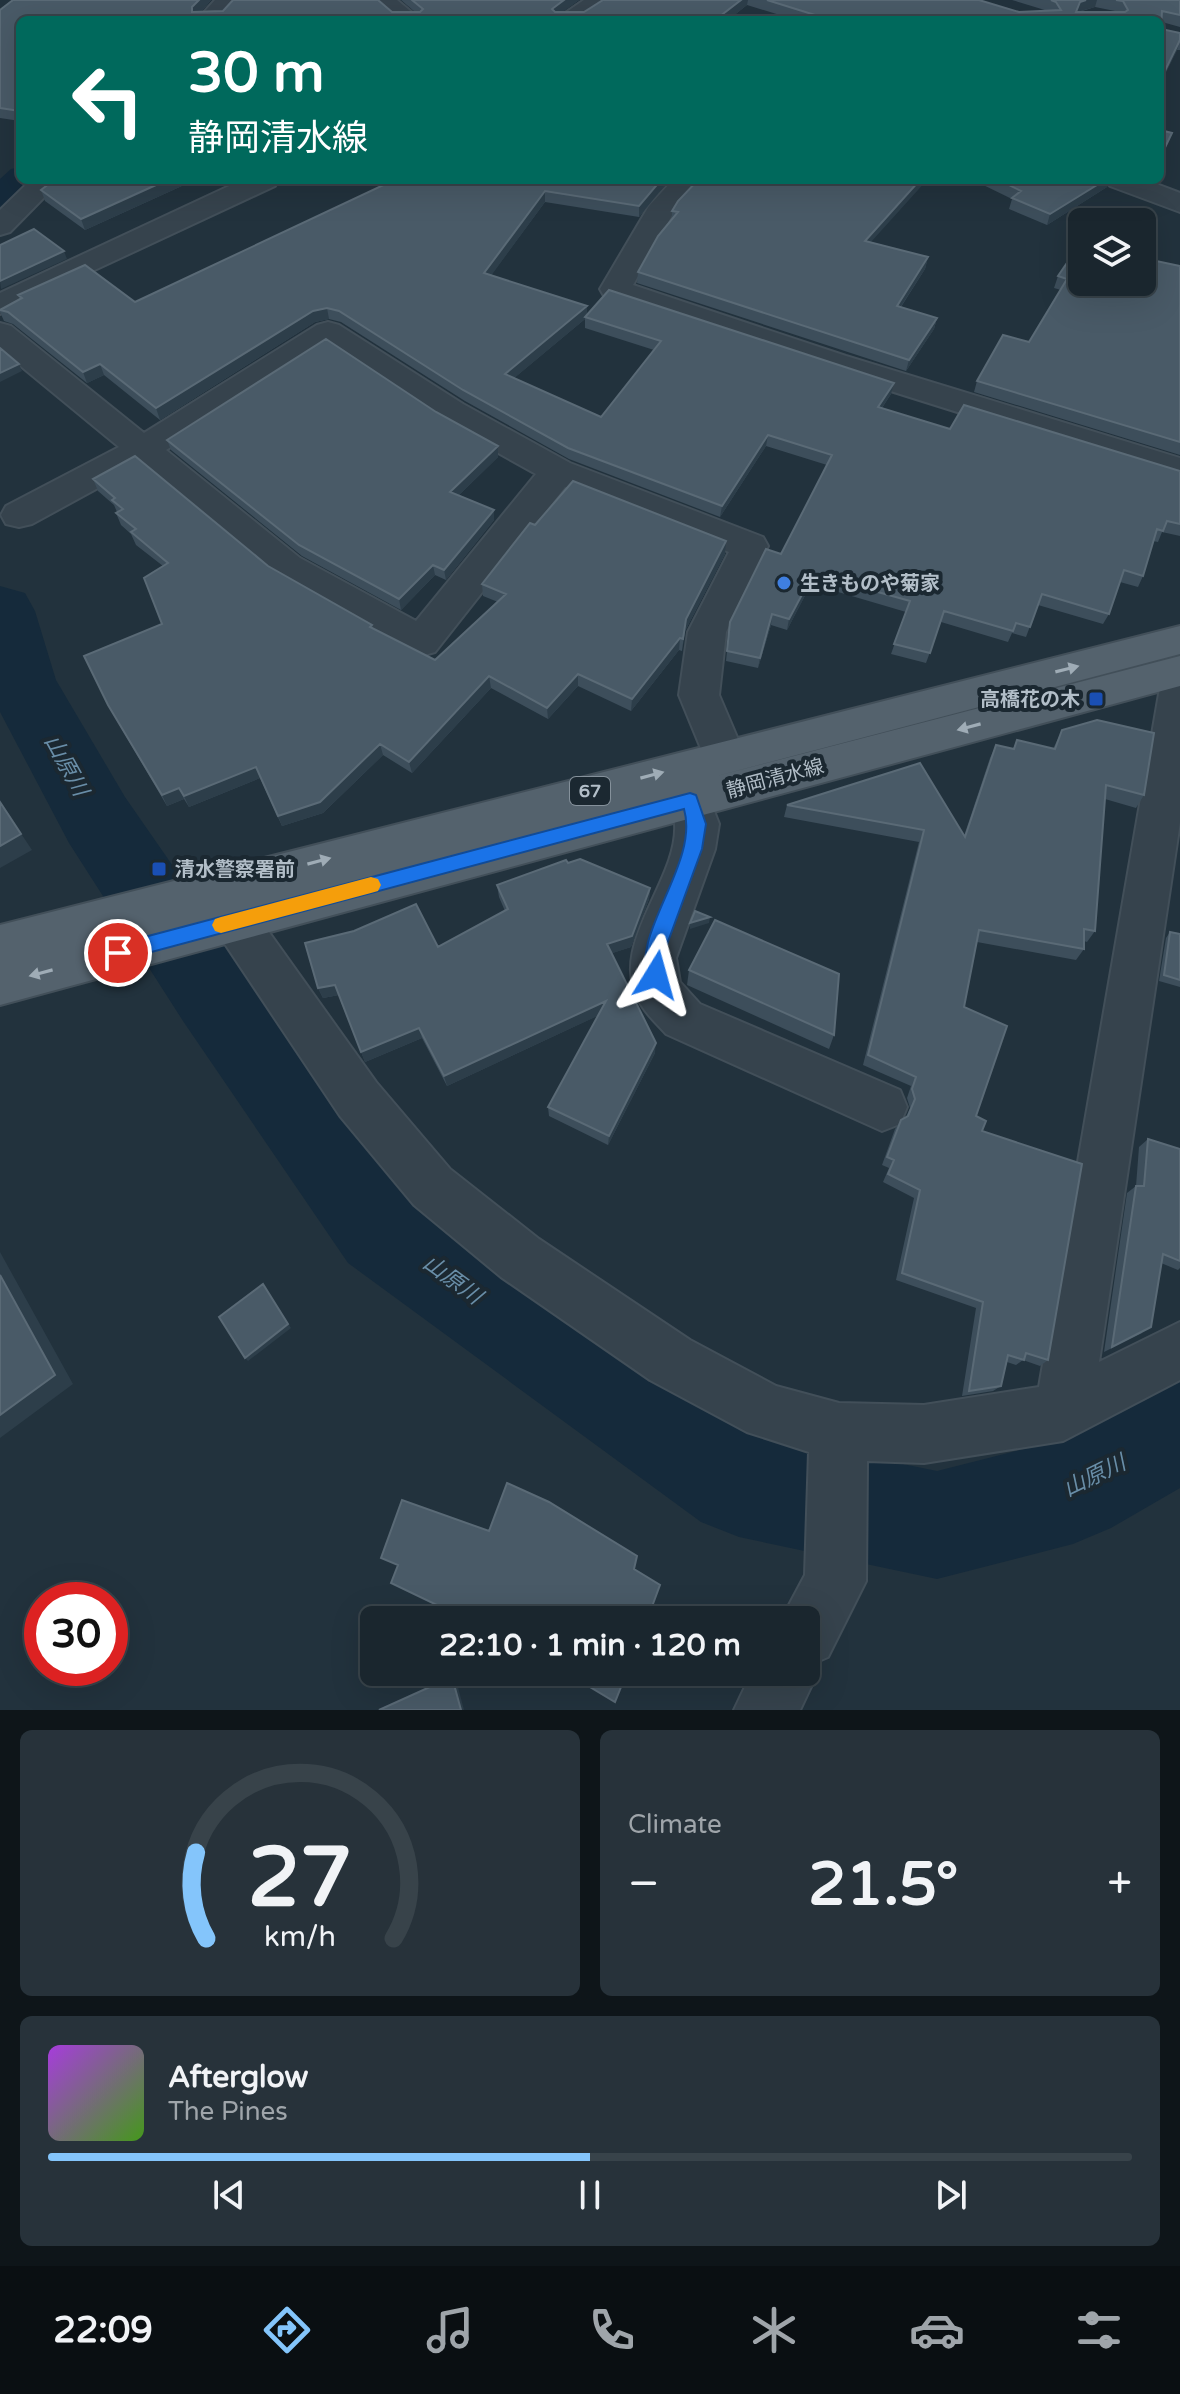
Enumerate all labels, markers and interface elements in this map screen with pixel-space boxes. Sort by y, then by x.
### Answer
text: 30 m [188,40,324,107]
icon: left [56,48,160,152]
text: 静岡清水線 [188,117,368,160]
map controls [1068,208,1156,296]
button: layers [1068,208,1156,296]
place label: 生きものや菊家 [800,572,940,596]
marker: 生きものや菊家 [775,574,793,592]
one-way arrow [1054,663,1079,675]
place label: 高橋花の木 [980,688,1080,712]
marker: 高橋花の木 [1087,690,1105,708]
one-way arrow [957,721,982,733]
water label: 山原川 [39,730,94,802]
street label: 静岡清水線 [724,754,827,803]
one-way arrow [640,768,665,780]
road number: 67 [570,777,610,805]
one-way arrow [307,855,332,867]
place label: 清水警察署前 [175,858,295,882]
marker: 清水警察署前 [150,860,168,878]
pin [84,919,152,987]
icon: arrive [96,931,140,975]
position arrow [614,933,698,1017]
one-way arrow [29,968,54,980]
water label: 山原川 [418,1250,488,1311]
water label: 山原川 [1059,1449,1132,1502]
speed limit sign: 30 [24,1582,128,1686]
text: 22:10 · 1 min · 120 m [439,1627,741,1664]
text: Climate [628,1809,722,1840]
text: 27 [248,1829,352,1929]
text: 21.5° [808,1849,958,1921]
text: − [628,1858,659,1911]
text: + [1107,1858,1132,1911]
text: km/h [264,1920,336,1954]
text: Afterglow [168,2059,308,2096]
text: The Pines [168,2096,288,2127]
icon: previous [207,2173,251,2217]
icon: pause [568,2173,612,2217]
icon: next [929,2173,973,2217]
icon: directions [259,2302,315,2358]
icon: music [422,2302,478,2358]
icon: phone [584,2302,640,2358]
icon: climate [746,2302,802,2358]
icon: car [909,2302,965,2358]
icon: filters [1071,2302,1127,2358]
text: 22:09 [53,2309,153,2352]

